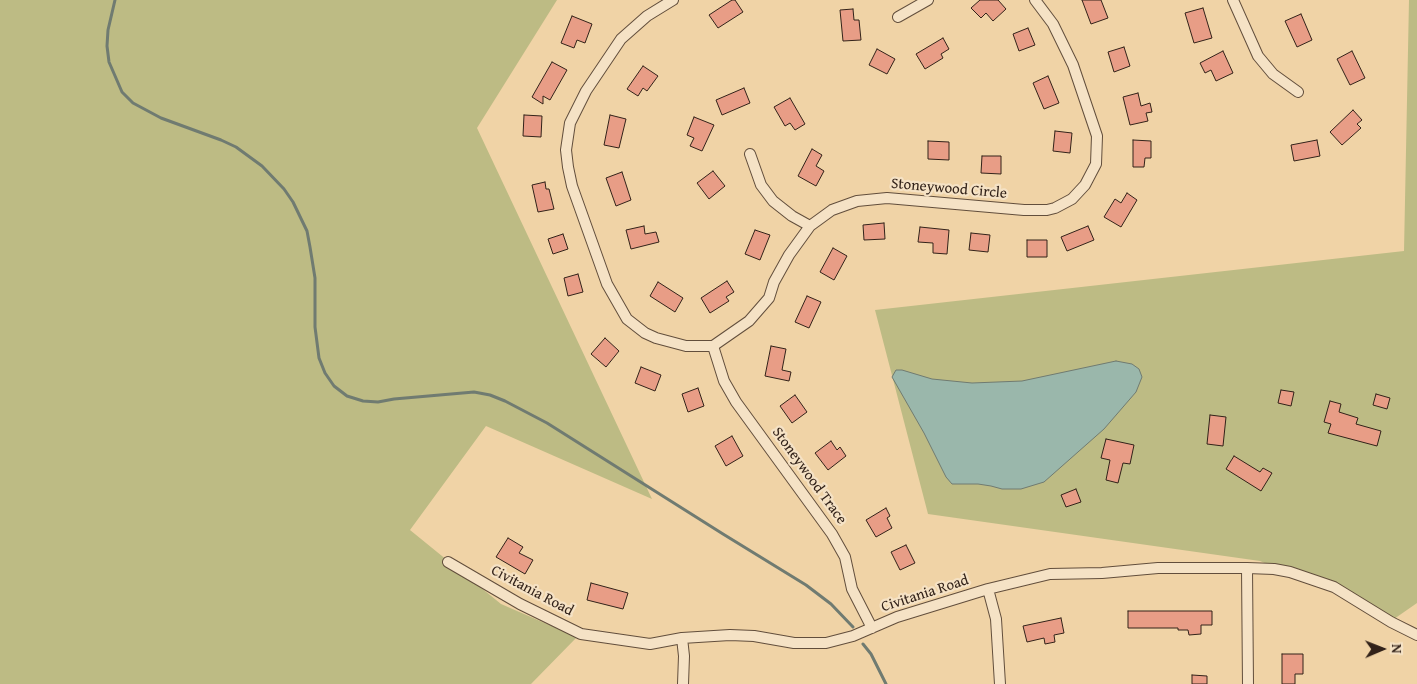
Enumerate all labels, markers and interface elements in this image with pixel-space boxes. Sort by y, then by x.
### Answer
street label: Stoneywood Circle [890,175,1008,203]
street label: Stoneywood Trace [768,424,850,528]
street label: Civitania Road [488,562,576,620]
street label: Civitania Road [879,571,971,617]
north arrow [1357,624,1407,674]
text: N [1387,644,1407,654]

